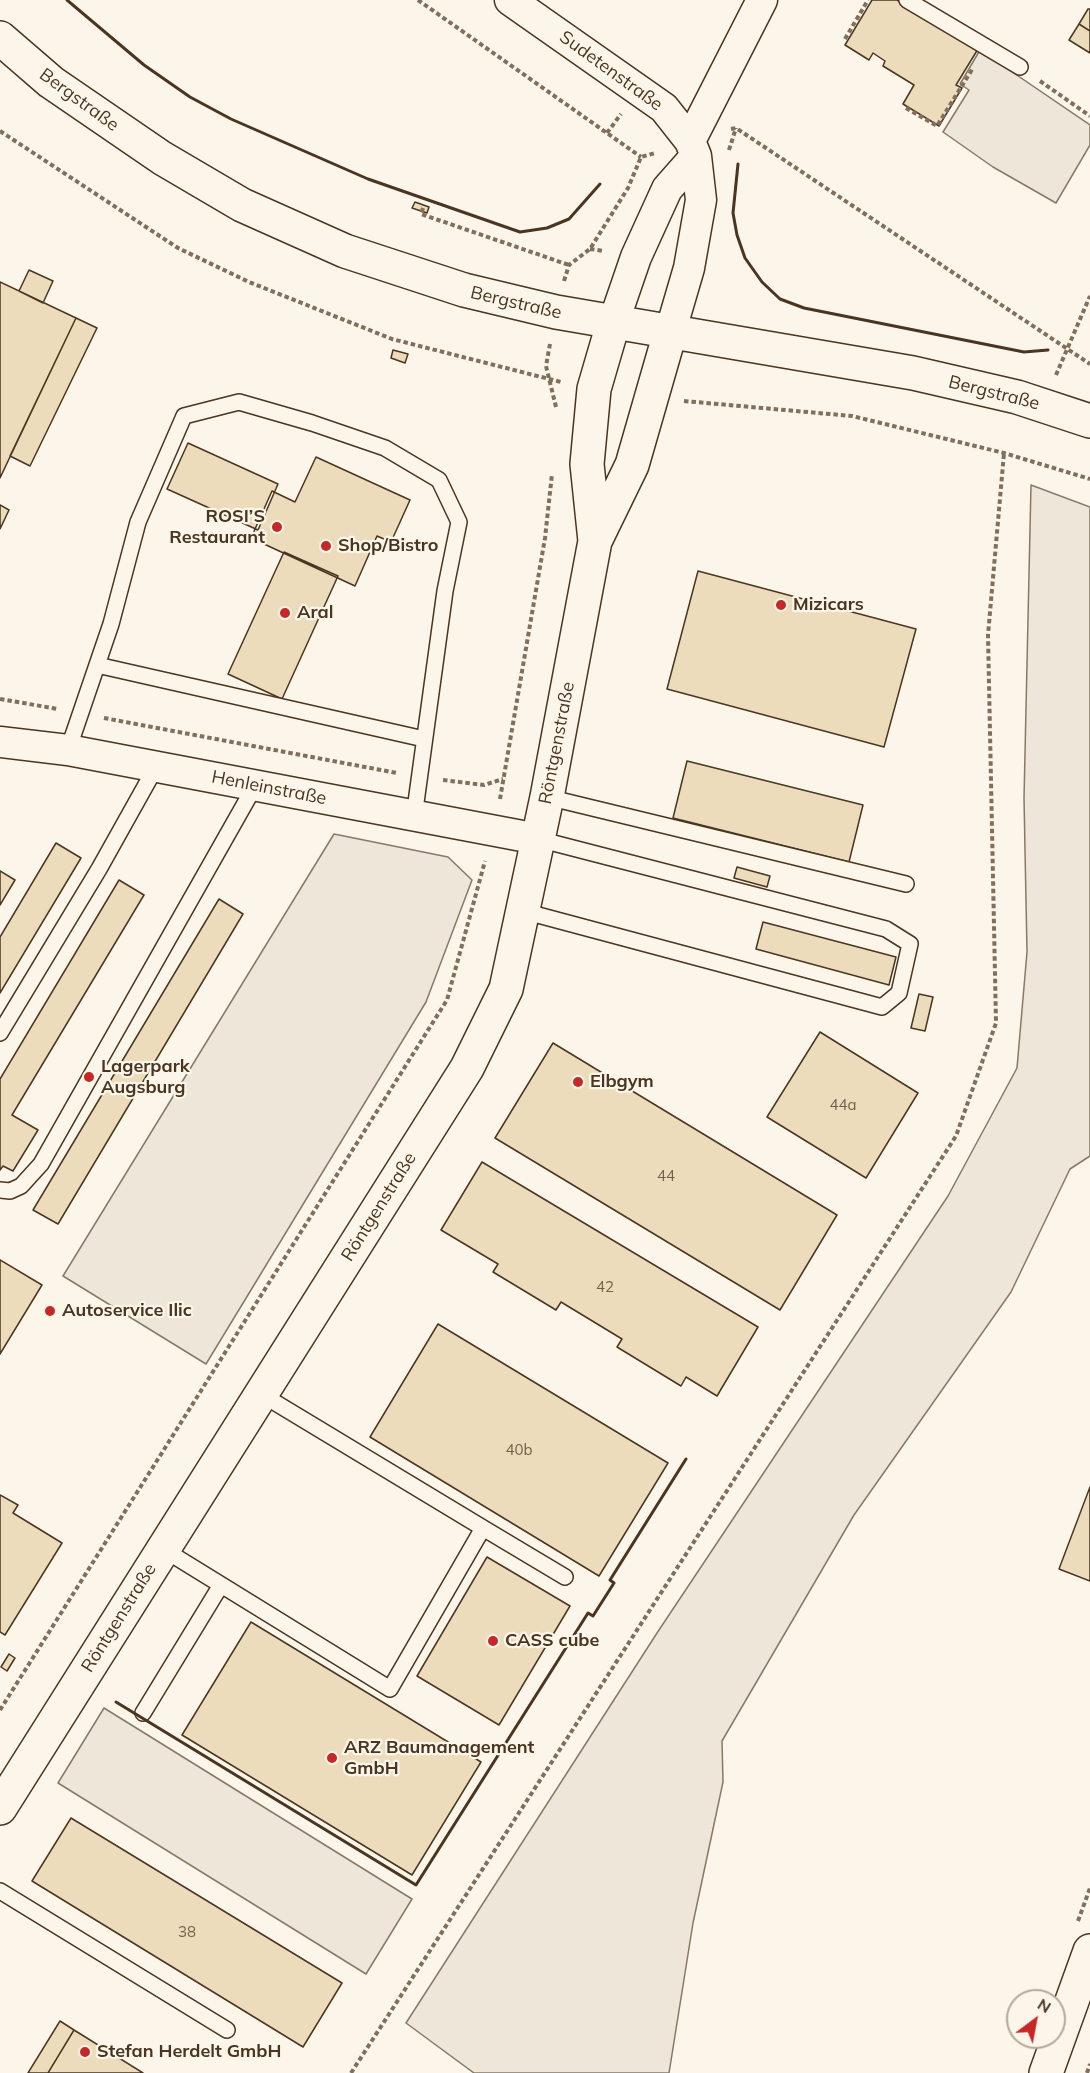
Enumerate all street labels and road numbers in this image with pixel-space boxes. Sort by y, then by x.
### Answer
street label: Sudetenstraße [555,26,667,116]
street label: Bergstraße [35,64,123,136]
street label: Bergstraße [468,282,564,324]
street label: Bergstraße [946,371,1042,415]
street label: Röntgenstraße [535,680,579,806]
street label: Henleinstraße [210,766,328,810]
street label: Röntgenstraße [337,1149,421,1265]
street label: Röntgenstraße [77,1560,161,1676]

